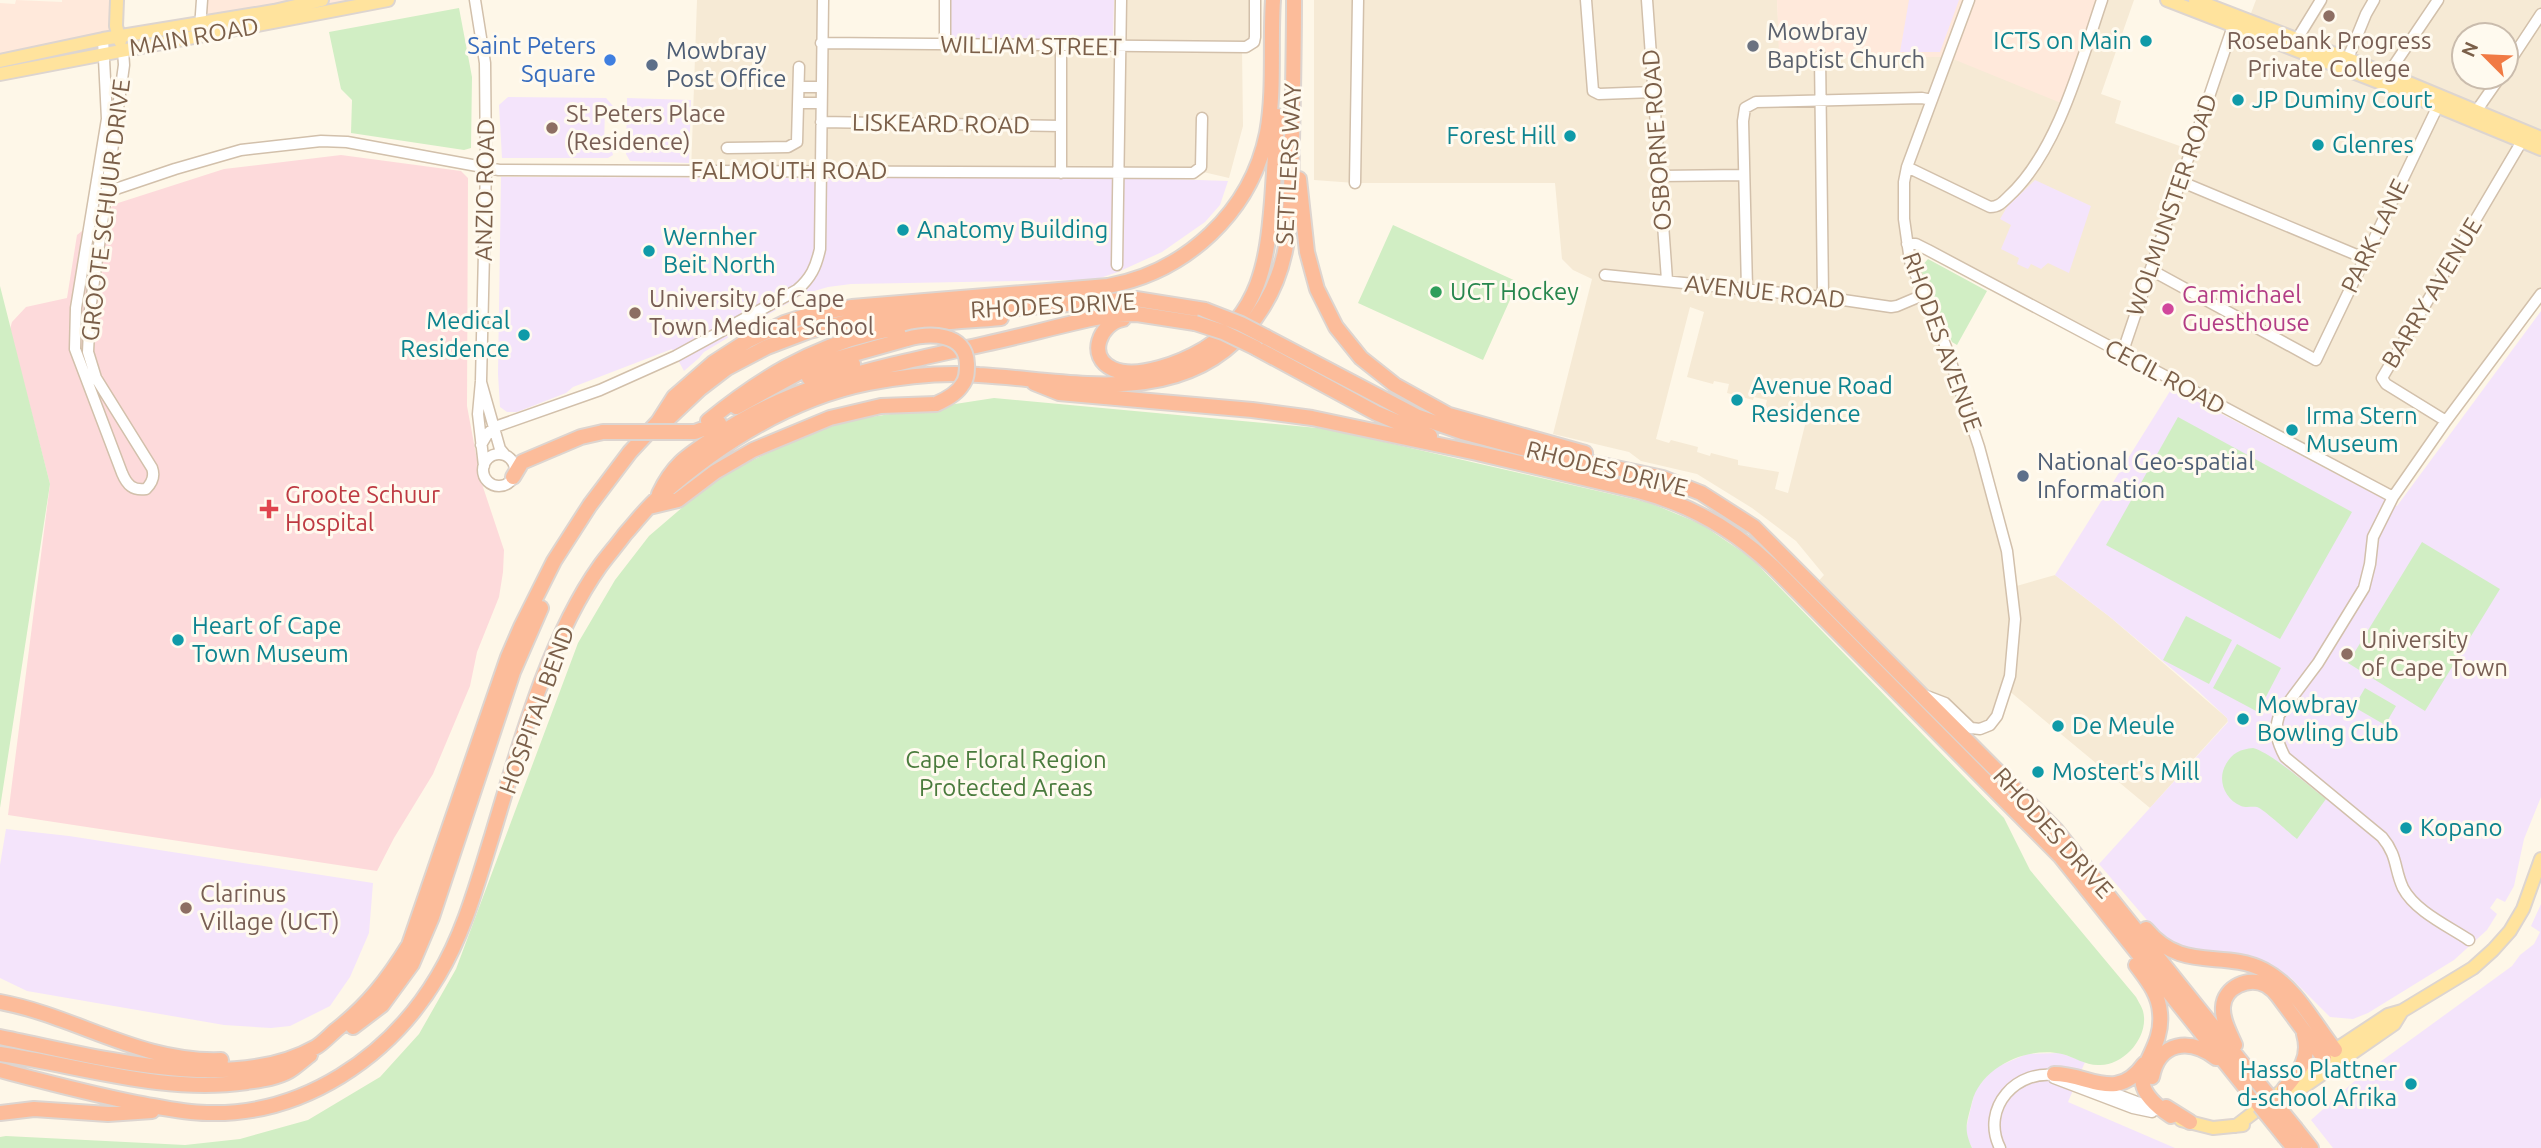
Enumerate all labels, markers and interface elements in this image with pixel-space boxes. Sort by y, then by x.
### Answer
marker: Rosebank Progress Private College [2321,8,2337,24]
street label: MAIN ROAD [127,12,261,61]
place label: Mowbray Baptist Church [1767,18,1925,73]
north arrow [2450,21,2520,91]
place label: ICTS on Main [1993,27,2132,54]
place label: Rosebank Progress Private College [2227,27,2431,82]
street label: WILLIAM STREET [940,30,1122,61]
place label: Saint Peters Square [467,32,596,87]
marker: ICTS on Main [2138,33,2154,49]
place label: Mowbray Post Office [666,37,787,92]
marker: Mowbray Baptist Church [1745,38,1761,54]
text: N [2457,38,2482,60]
street label: OSBORNE ROAD [1637,48,1676,232]
marker: Saint Peters Square [602,52,618,68]
marker: Mowbray Post Office [644,57,660,73]
street label: GROOTE SCHUUR DRIVE [76,77,135,343]
street label: SETTLERS WAY [1271,82,1306,245]
place label: JP Duminy Court [2252,86,2433,113]
street label: WOLMUNSTER ROAD [2121,90,2222,319]
marker: JP Duminy Court [2230,92,2246,108]
place label: St Peters Place (Residence) [566,100,726,155]
street label: LISKEARD ROAD [852,108,1030,139]
street label: ANZIO ROAD [470,119,499,261]
marker: St Peters Place (Residence) [544,120,560,136]
place label: Forest Hill [1447,122,1556,149]
marker: Forest Hill [1562,128,1578,144]
place label: Glenres [2332,131,2414,158]
marker: Glenres [2310,137,2326,153]
street label: FALMOUTH ROAD [691,157,887,184]
street label: PARK LANE [2335,175,2414,297]
street label: BARRY AVENUE [2376,213,2487,373]
place label: Anatomy Building [917,216,1108,243]
marker: Anatomy Building [895,222,911,238]
place label: Wernher Beit North [663,223,776,278]
marker: Wernher Beit North [641,243,657,259]
street label: RHODES AVENUE [1897,248,1987,435]
street label: AVENUE ROAD [1683,270,1847,313]
place label: UCT Hockey [1450,278,1579,305]
place label: Carmichael Guesthouse [2182,281,2310,336]
marker: UCT Hockey [1428,284,1444,300]
place label: University of Cape Town Medical School [649,285,874,340]
street label: RHODES DRIVE [970,288,1136,323]
marker: Carmichael Guesthouse [2160,301,2176,317]
marker: University of Cape Town Medical School [627,305,643,321]
place label: Medical Residence [400,307,510,362]
marker: Medical Residence [516,327,532,343]
street label: CECIL ROAD [2101,334,2230,420]
place label: Avenue Road Residence [1751,372,1893,427]
marker: Avenue Road Residence [1729,392,1745,408]
place label: Irma Stern Museum [2306,402,2418,457]
marker: Irma Stern Museum [2284,422,2300,438]
street label: RHODES DRIVE [1524,435,1691,502]
place label: National Geo-spatial Information [2037,448,2254,503]
marker: National Geo-spatial Information [2015,468,2031,484]
place label: Groote Schuur Hospital [285,481,440,536]
marker: Groote Schuur Hospital [259,499,279,519]
place label: Heart of Cape Town Museum [192,612,349,667]
street label: HOSPITAL BEND [494,622,579,797]
place label: University of Cape Town [2361,626,2508,681]
marker: Heart of Cape Town Museum [170,632,186,648]
marker: University of Cape Town [2339,646,2355,662]
place label: Mowbray Bowling Club [2257,691,2399,746]
marker: Mowbray Bowling Club [2235,711,2251,727]
place label: De Meule [2072,712,2175,739]
marker: De Meule [2050,718,2066,734]
park label: Cape Floral Region Protected Areas [905,746,1107,801]
place label: Mostert's Mill [2052,758,2199,785]
street label: RHODES DRIVE [1988,762,2119,903]
marker: Mostert's Mill [2030,764,2046,780]
place label: Kopano [2420,814,2502,841]
marker: Kopano [2398,820,2414,836]
place label: Clarinus Village (UCT) [200,880,340,935]
marker: Clarinus Village (UCT) [178,900,194,916]
place label: Hasso Plattner d-school Afrika [2237,1056,2397,1111]
marker: Hasso Plattner d-school Afrika [2403,1076,2419,1092]

